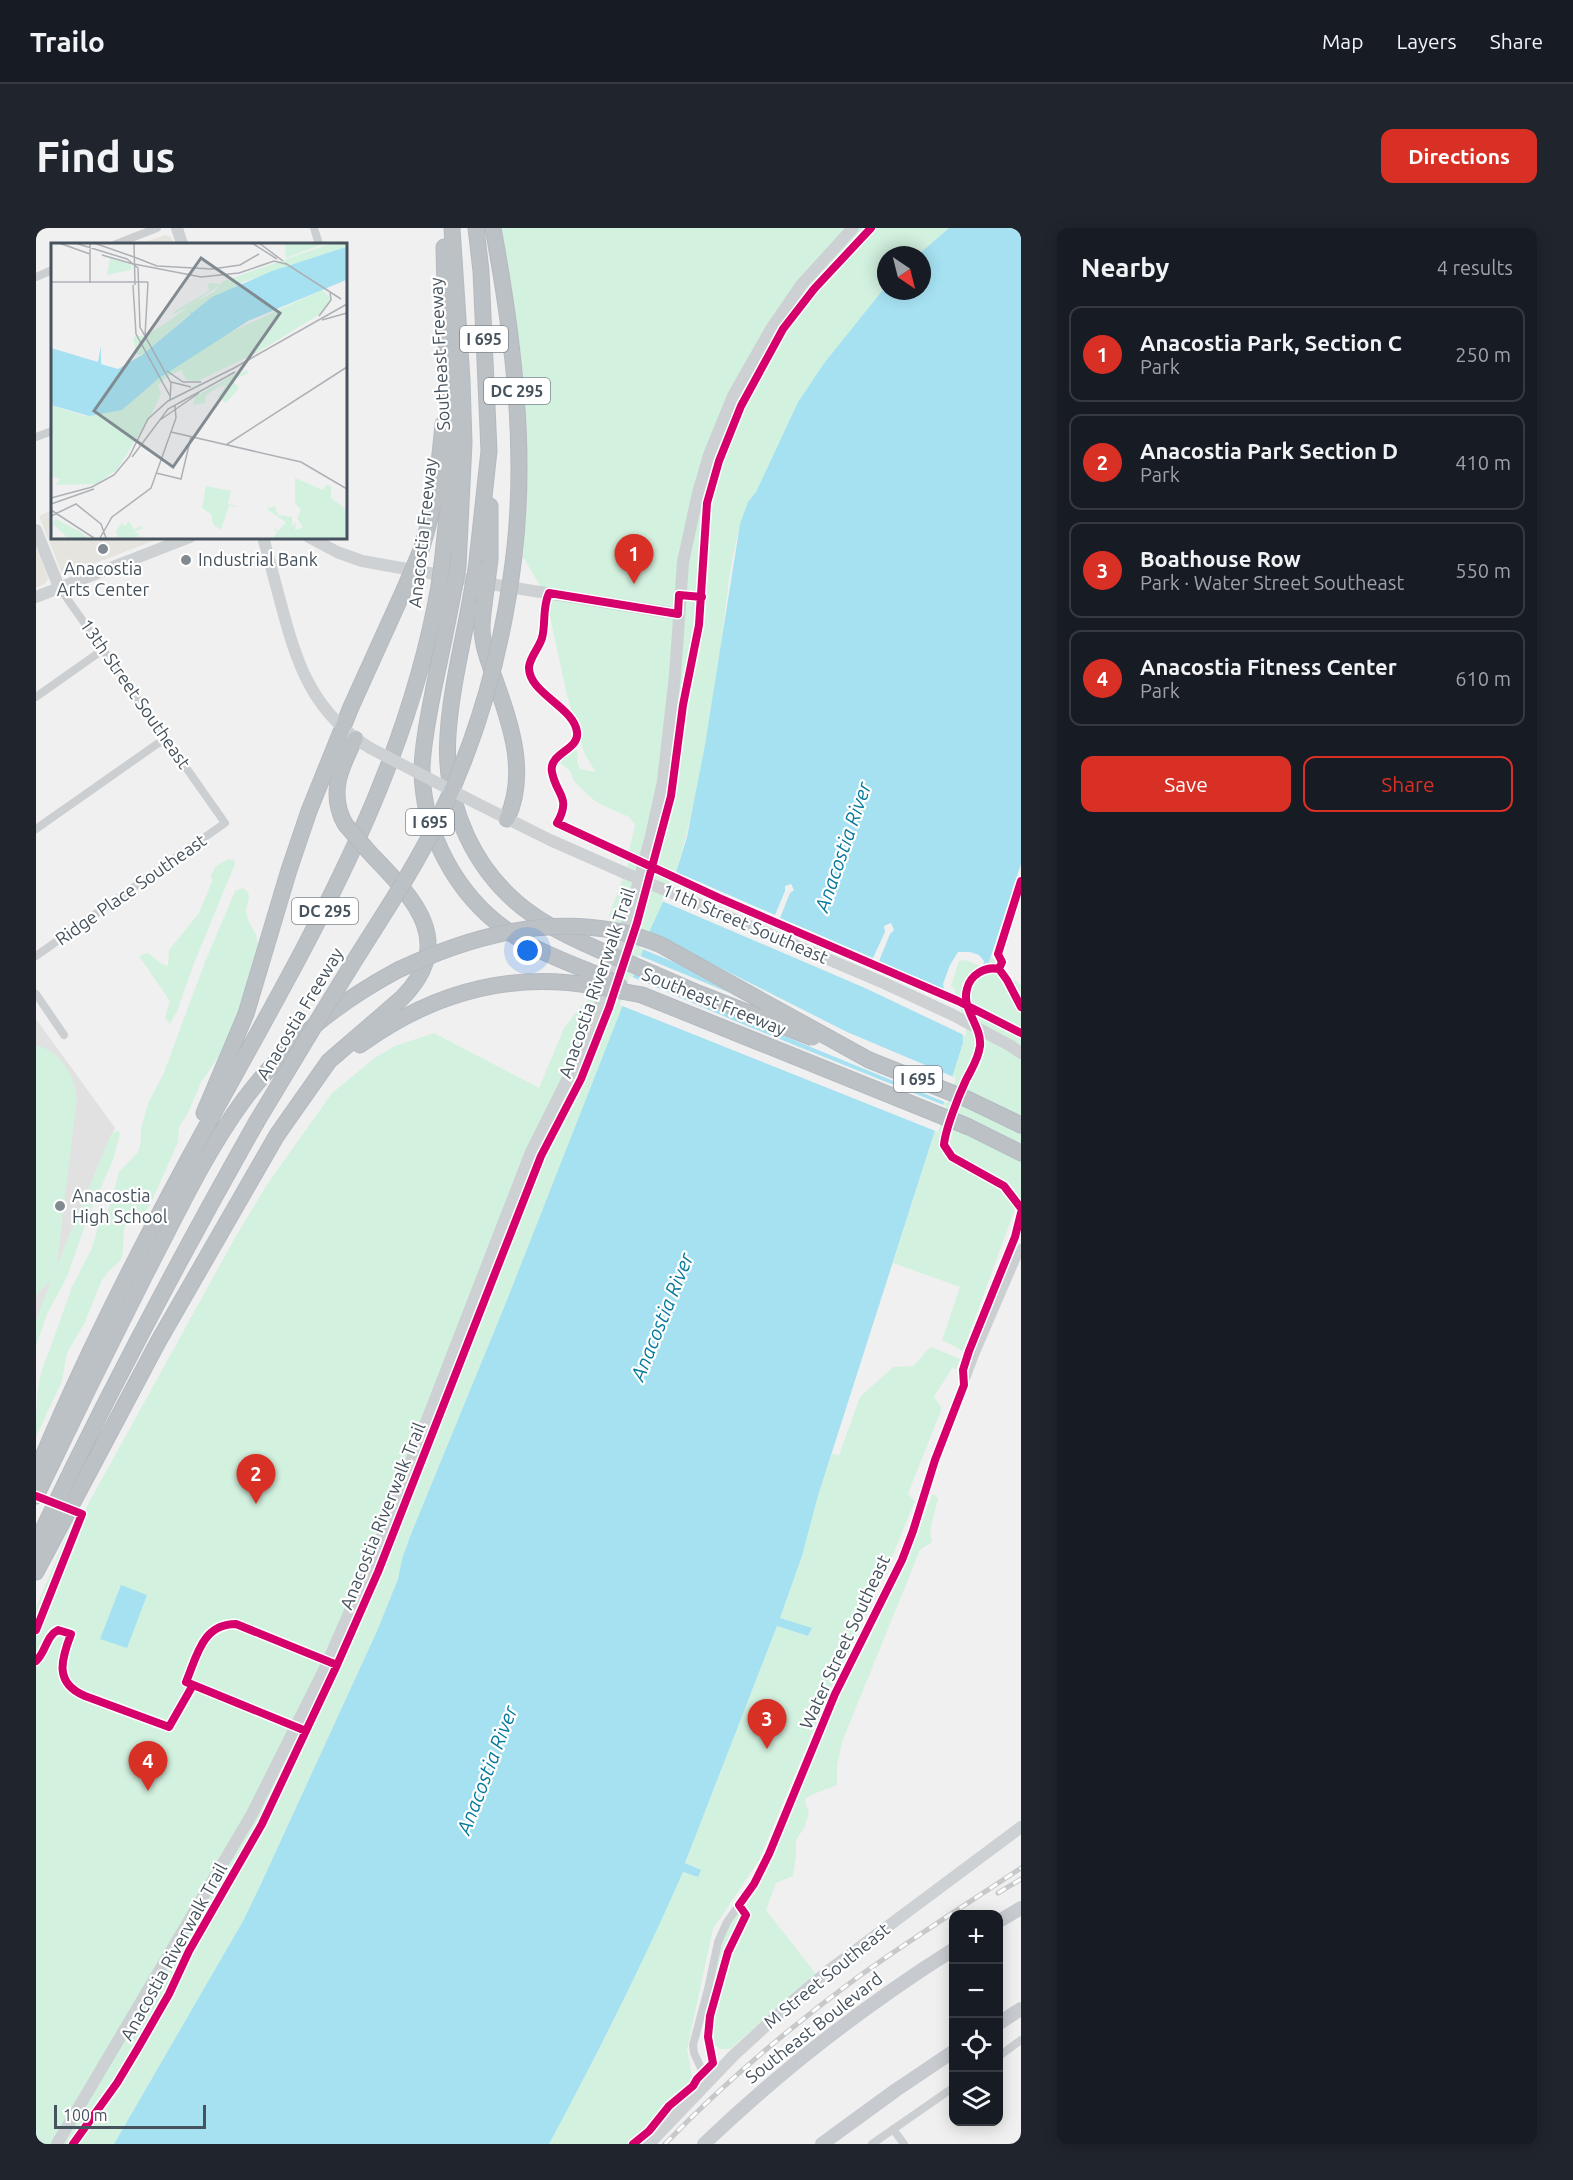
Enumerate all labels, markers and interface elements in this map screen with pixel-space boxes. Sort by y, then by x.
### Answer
text: Trailo [30,26,105,57]
text: Map [1322,29,1363,53]
text: Layers [1396,29,1457,53]
text: Share [1490,29,1543,53]
button: Directions [1381,129,1537,183]
text: Find us [36,133,175,180]
inset map [51,243,346,538]
north arrow [877,246,931,300]
text: Nearby [1081,253,1169,282]
text: 4 results [1437,256,1513,279]
street label: Southeast Freeway [425,277,453,431]
road number: I 695 [460,326,508,352]
text: Anacostia Park, Section C [1140,330,1402,355]
text: 1 [1097,343,1108,366]
text: 250 m [1455,343,1511,366]
text: Park [1140,355,1180,378]
road number: DC 295 [484,378,550,404]
text: Anacostia Park Section D [1140,438,1398,463]
text: 2 [1097,451,1108,474]
text: 410 m [1455,451,1511,474]
street label: Anacostia Freeway [404,457,440,609]
text: Park [1140,463,1180,486]
pin: 1 [614,534,654,584]
marker: Anacostia Arts Center [96,542,110,556]
text: Boathouse Row [1140,546,1301,571]
place label: Industrial Bank [198,549,318,569]
marker: Industrial Bank [179,553,193,567]
place label: Anacostia Arts Center [57,558,149,599]
text: 3 [1097,559,1108,582]
text: 550 m [1455,559,1511,582]
text: Park · Water Street Southeast [1140,571,1404,594]
street label: 13th Street Southeast [77,615,195,772]
text: Anacostia Fitness Center [1140,654,1397,679]
text: 4 [1097,667,1108,690]
text: 610 m [1455,667,1511,690]
text: Park [1140,679,1180,702]
button: Save [1081,756,1291,812]
button: Share [1303,756,1513,812]
water label: Anacostia River [809,778,876,916]
road number: I 695 [406,809,454,835]
street label: Ridge Place Southeast [51,830,210,949]
street label: 11th Street Southeast [660,879,831,967]
street label: Anacostia Riverwalk Trail [554,885,638,1080]
road number: DC 295 [292,898,358,924]
your location [513,936,542,965]
street label: Anacostia Freeway [252,944,347,1083]
street label: Southeast Freeway [639,963,790,1039]
road number: I 695 [894,1066,942,1092]
place label: Anacostia High School [72,1185,168,1226]
marker: Anacostia High School [53,1199,67,1213]
water label: Anacostia River [625,1248,698,1385]
street label: Anacostia Riverwalk Trail [335,1419,429,1612]
pin: 2 [236,1454,276,1504]
street label: Water Street Southeast [795,1551,893,1732]
pin: 3 [748,1700,786,1749]
water label: Anacostia River [451,1701,522,1838]
pin: 4 [128,1742,168,1791]
street label: Anacostia Riverwalk Trail [116,1859,230,2044]
map controls [949,1910,1003,2126]
button: + [949,1910,1003,1964]
street label: M Street Southeast [760,1918,893,2032]
button: − [949,1964,1003,2018]
street label: Southeast Boulevard [741,1968,886,2087]
button: locate [949,2018,1003,2072]
button: layers [949,2072,1003,2126]
scale bar [54,2102,206,2130]
text: 100 m [63,2106,108,2124]

